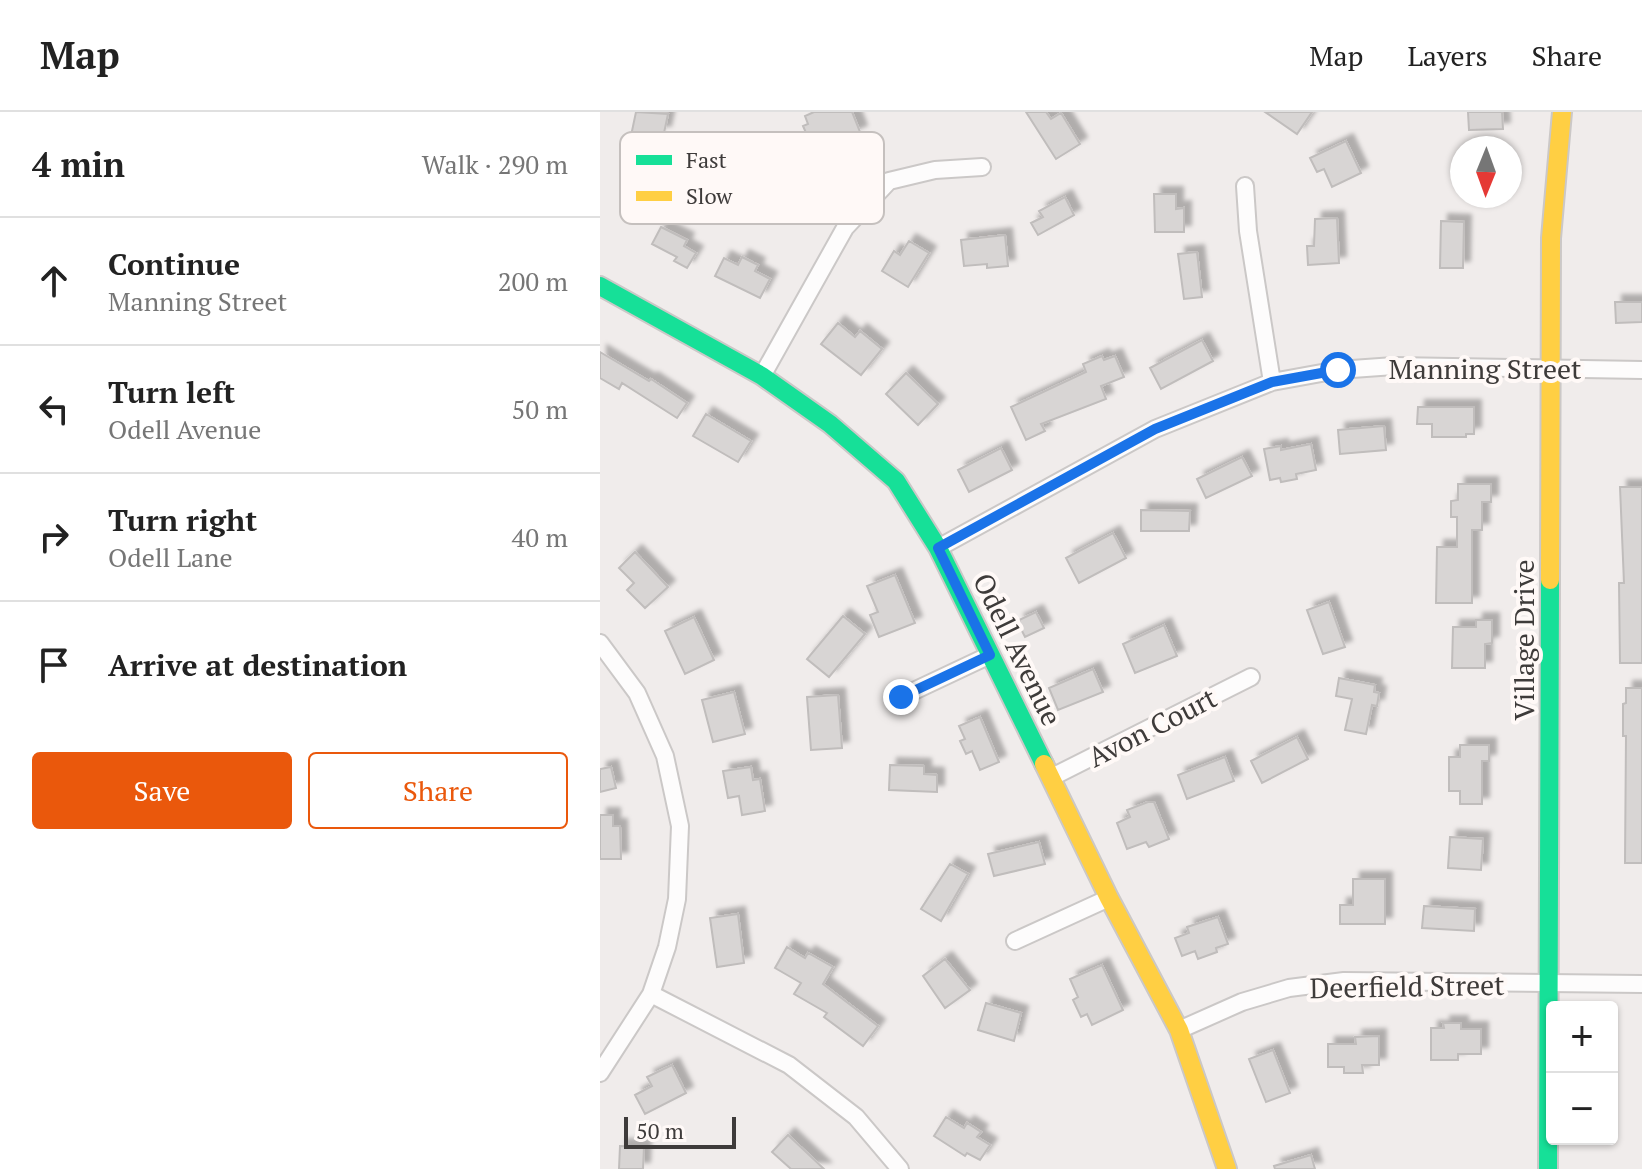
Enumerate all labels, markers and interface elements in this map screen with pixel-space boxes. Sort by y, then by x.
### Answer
text: Map [40,30,120,80]
text: Map [1309,37,1363,74]
text: Layers [1407,37,1488,74]
text: Share [1532,37,1602,74]
legend [620,132,884,224]
north arrow [1450,136,1522,208]
text: 4 min [32,142,125,187]
text: Fast [686,145,727,174]
text: Walk · 290 m [422,147,568,181]
text: Slow [686,181,733,210]
text: Continue [108,244,240,284]
icon: ahead [32,259,76,303]
text: 200 m [498,264,568,298]
text: Manning Street [108,284,287,318]
street label: Manning Street [1389,350,1582,387]
route start [1320,352,1356,388]
text: Turn left [108,372,235,412]
icon: left [32,387,76,431]
text: 50 m [512,392,568,426]
text: Odell Avenue [108,412,261,446]
text: Turn right [108,500,257,540]
icon: right [32,515,76,559]
text: 40 m [512,520,568,554]
text: Odell Lane [108,540,233,574]
street label: Village Drive [1505,560,1542,720]
street label: Odell Avenue [965,567,1071,731]
icon: arrive [32,643,76,687]
text: Arrive at destination [108,645,407,685]
route end [883,679,919,715]
street label: Avon Court [1081,679,1223,775]
button: Save [32,752,292,829]
button: Share [308,752,568,829]
street label: Deerfield Street [1309,966,1505,1006]
map controls [1546,1001,1618,1145]
button: + [1546,1001,1618,1073]
button: − [1546,1073,1618,1145]
scale bar [624,1113,736,1149]
text: 50 m [636,1116,684,1145]

